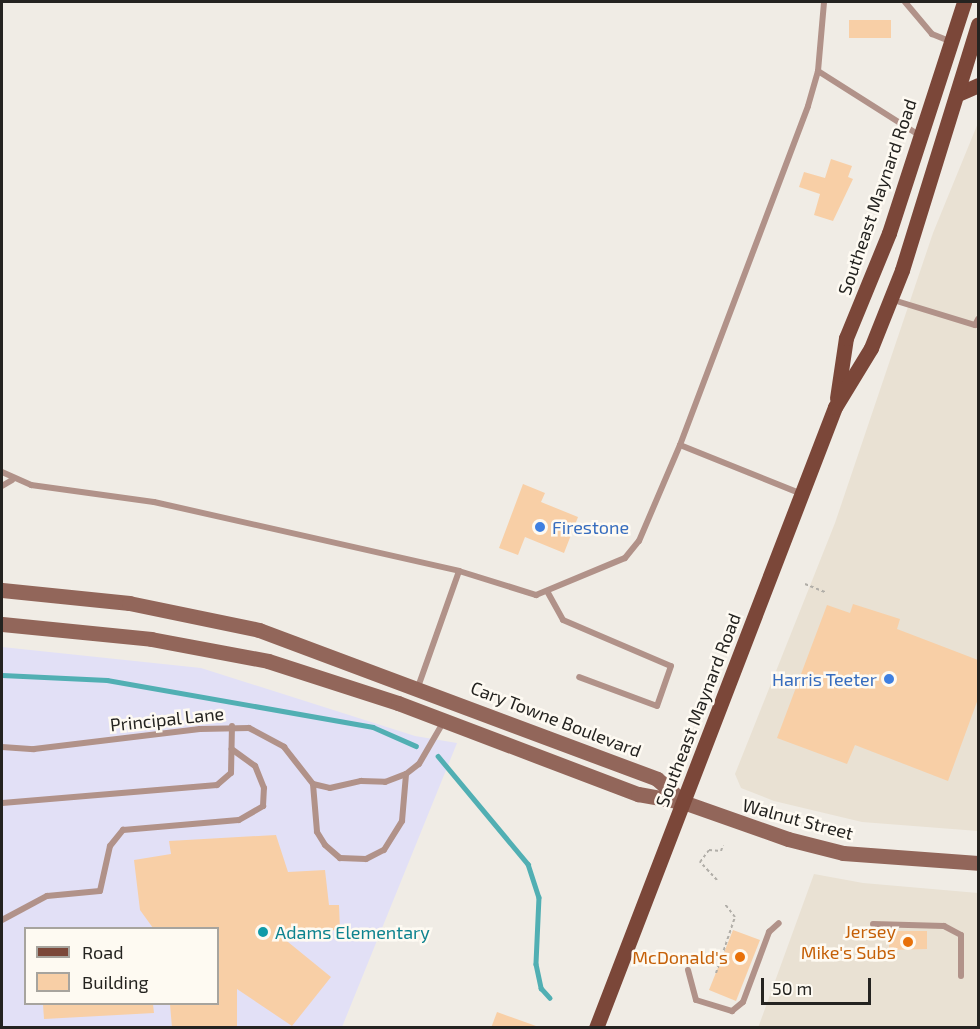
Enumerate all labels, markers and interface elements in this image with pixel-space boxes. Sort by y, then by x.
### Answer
street label: Southeast Maynard Road [833,96,921,298]
place label: Firestone [552,516,629,538]
marker: Firestone [533,520,547,534]
street label: Southeast Maynard Road [651,610,745,810]
place label: Harris Teeter [772,668,877,690]
marker: Harris Teeter [882,672,896,686]
street label: Cary Towne Boulevard [467,676,645,762]
street label: Principal Lane [109,702,225,736]
street label: Walnut Street [740,794,856,844]
place label: Adams Elementary [275,921,430,943]
place label: Jersey Mike's Subs [801,921,896,964]
marker: Adams Elementary [256,925,270,939]
legend [24,927,219,1005]
marker: Jersey Mike's Subs [901,935,915,949]
text: Road [82,941,123,963]
place label: McDonald's [632,946,728,968]
marker: McDonald's [733,950,747,964]
scale bar [764,966,874,1004]
text: Building [82,971,149,993]
text: 50 m [772,977,812,999]

